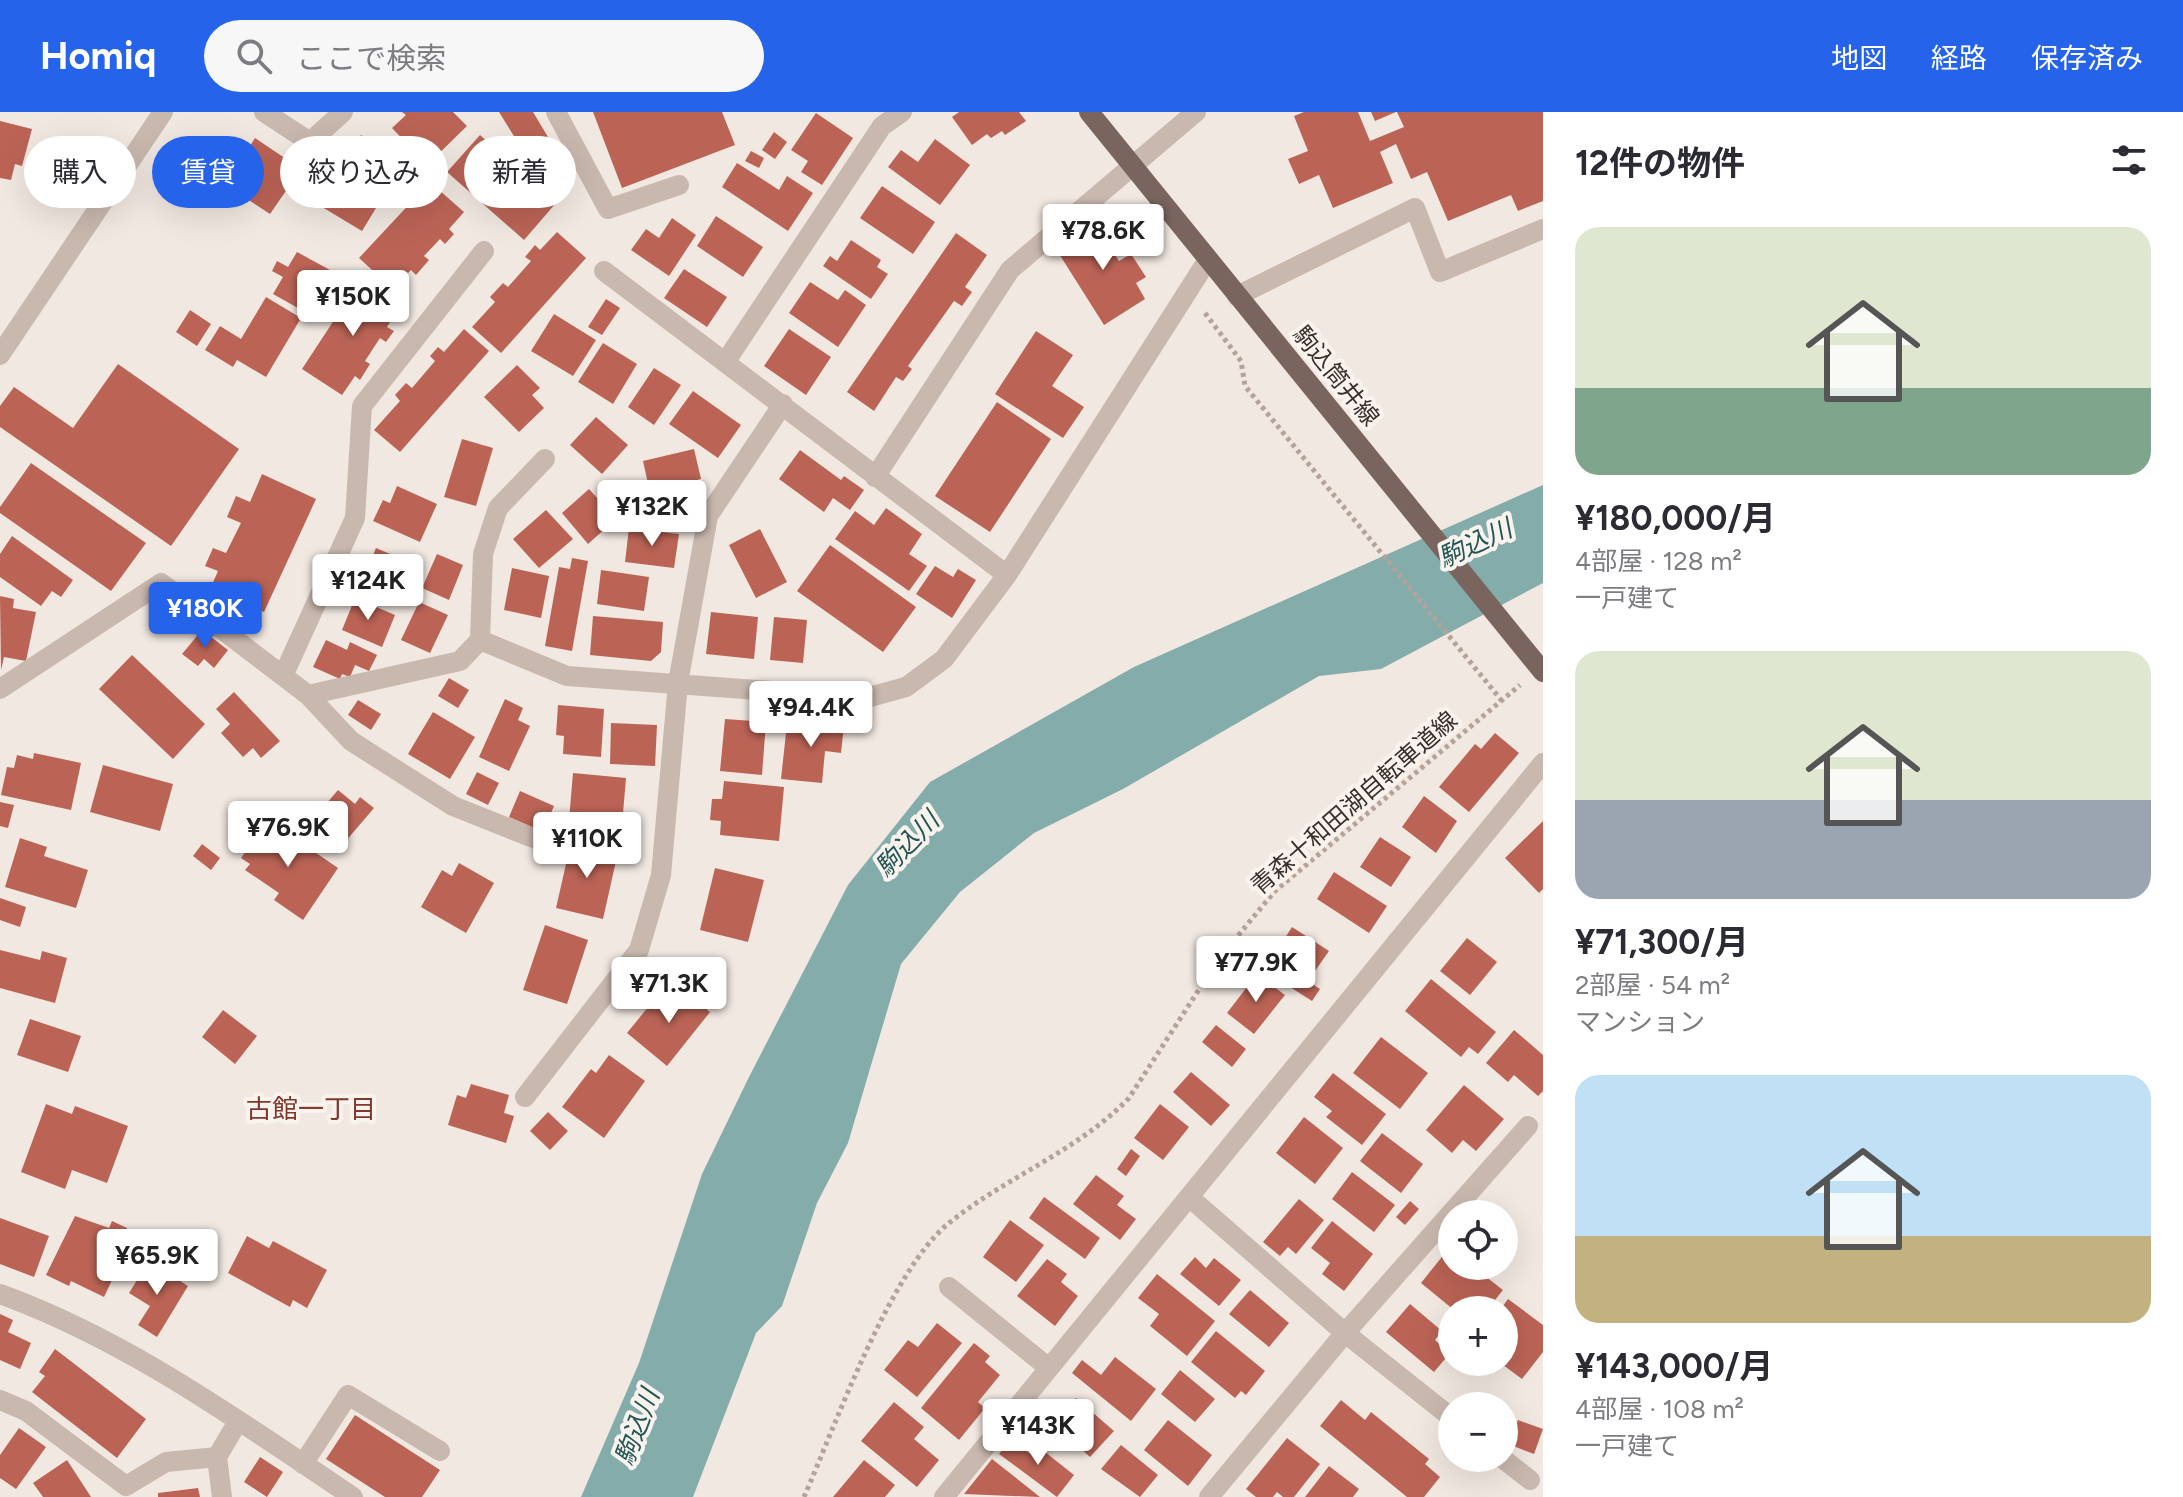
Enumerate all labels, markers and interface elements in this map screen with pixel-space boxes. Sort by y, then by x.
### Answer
search box [204,20,764,92]
text: Homiq [40,33,156,79]
icon: search [232,34,276,78]
text: ここで検索 [296,40,446,77]
text: 地図 [1831,41,1887,75]
text: 経路 [1931,41,1987,75]
text: 保存済み [2031,41,2143,75]
chip: 購入 [24,136,136,208]
chip: 賃貸 [152,136,264,208]
chip: 絞り込み [280,136,448,208]
chip: 新着 [464,136,576,208]
icon: filters [2107,138,2151,182]
text: 12件の物件 [1575,143,1745,184]
pin: ¥78.6K [1038,204,1168,272]
text: ¥78.6K [1061,214,1145,246]
pin: ¥150K [297,270,409,338]
icon: home [1791,279,1935,423]
text: ¥150K [315,280,391,312]
street label: 駒込筒井線 [1287,320,1385,431]
pin: ¥132K [596,480,708,548]
text: ¥132K [615,490,689,522]
text: ¥180,000/月 [1575,498,1776,539]
water label: 駒込川 [1433,511,1520,574]
text: 4部屋 · 128 m² [1575,545,1742,577]
pin: ¥124K [312,554,424,622]
text: ¥124K [330,564,406,596]
pin: ¥180K [149,582,261,650]
text: 一戸建て [1575,582,1679,614]
text: ¥180K [167,592,243,624]
pin: ¥94.4K [746,681,876,749]
text: ¥94.4K [767,691,855,723]
icon: home [1791,703,1935,847]
street label: 青森十和田湖自転車道線 [1245,705,1463,900]
pin: ¥76.9K [223,801,353,869]
water label: 駒込川 [868,803,948,883]
text: ¥76.9K [246,811,330,843]
pin: ¥110K [531,812,643,880]
text: ¥110K [551,822,623,854]
text: ¥71,300/月 [1575,922,1749,963]
pin: ¥77.9K [1191,936,1321,1004]
text: ¥77.9K [1214,946,1298,978]
pin: ¥71.3K [604,957,734,1025]
text: ¥71.3K [629,967,709,999]
text: 2部屋 · 54 m² [1575,969,1730,1001]
text: マンション [1575,1006,1705,1038]
district label: 古館一丁目 [246,1093,376,1125]
icon: home [1791,1127,1935,1271]
map controls [1438,1200,1518,1472]
button: locate [1438,1200,1518,1280]
pin: ¥65.9K [92,1229,222,1297]
text: ¥65.9K [115,1239,199,1271]
button: + [1438,1296,1518,1376]
text: ¥143,000/月 [1575,1346,1774,1387]
water label: 駒込川 [608,1382,667,1469]
button: − [1438,1392,1518,1472]
text: 4部屋 · 108 m² [1575,1393,1744,1425]
pin: ¥143K [982,1399,1094,1467]
text: ¥143K [1001,1409,1075,1441]
text: 一戸建て [1575,1430,1679,1462]

